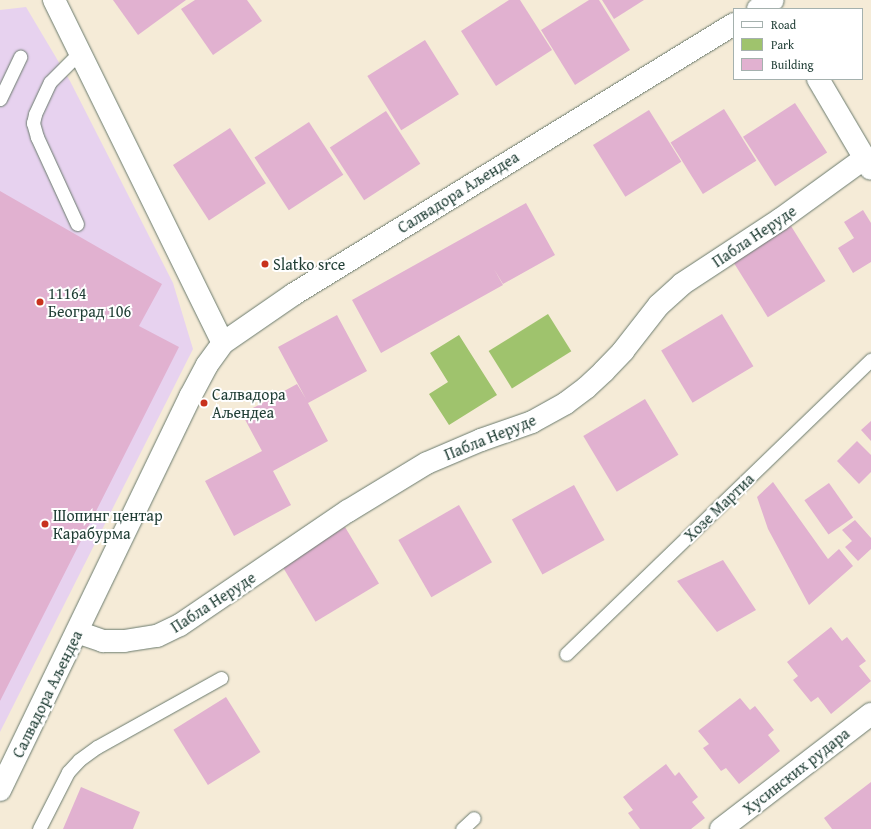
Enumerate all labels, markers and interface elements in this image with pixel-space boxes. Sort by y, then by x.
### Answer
legend [733,8,863,80]
text: Road [771,16,796,33]
text: Park [771,36,794,53]
text: Building [771,56,814,73]
street label: Салвадора Аљендеа [394,147,522,237]
street label: Пабла Неруде [708,201,800,271]
place label: Slatko srce [273,254,345,274]
marker: Slatko srce [260,259,270,269]
place label: 11164 Београд 106 [48,283,131,321]
marker: 11164 Београд 106 [35,297,45,307]
place label: Салвадора Аљендеа [212,384,286,422]
marker: Салвадора Аљендеа [199,398,209,408]
street label: Пабла Неруде [441,410,539,464]
street label: Хозе Мартиа [680,469,758,545]
place label: Шопинг центар Карабурма [53,505,163,543]
marker: Шопинг центар Карабурма [40,519,50,529]
street label: Пабла Неруде [167,567,259,637]
street label: Салвадора Аљендеа [8,627,86,761]
street label: Хусинских рудара [739,723,853,819]

